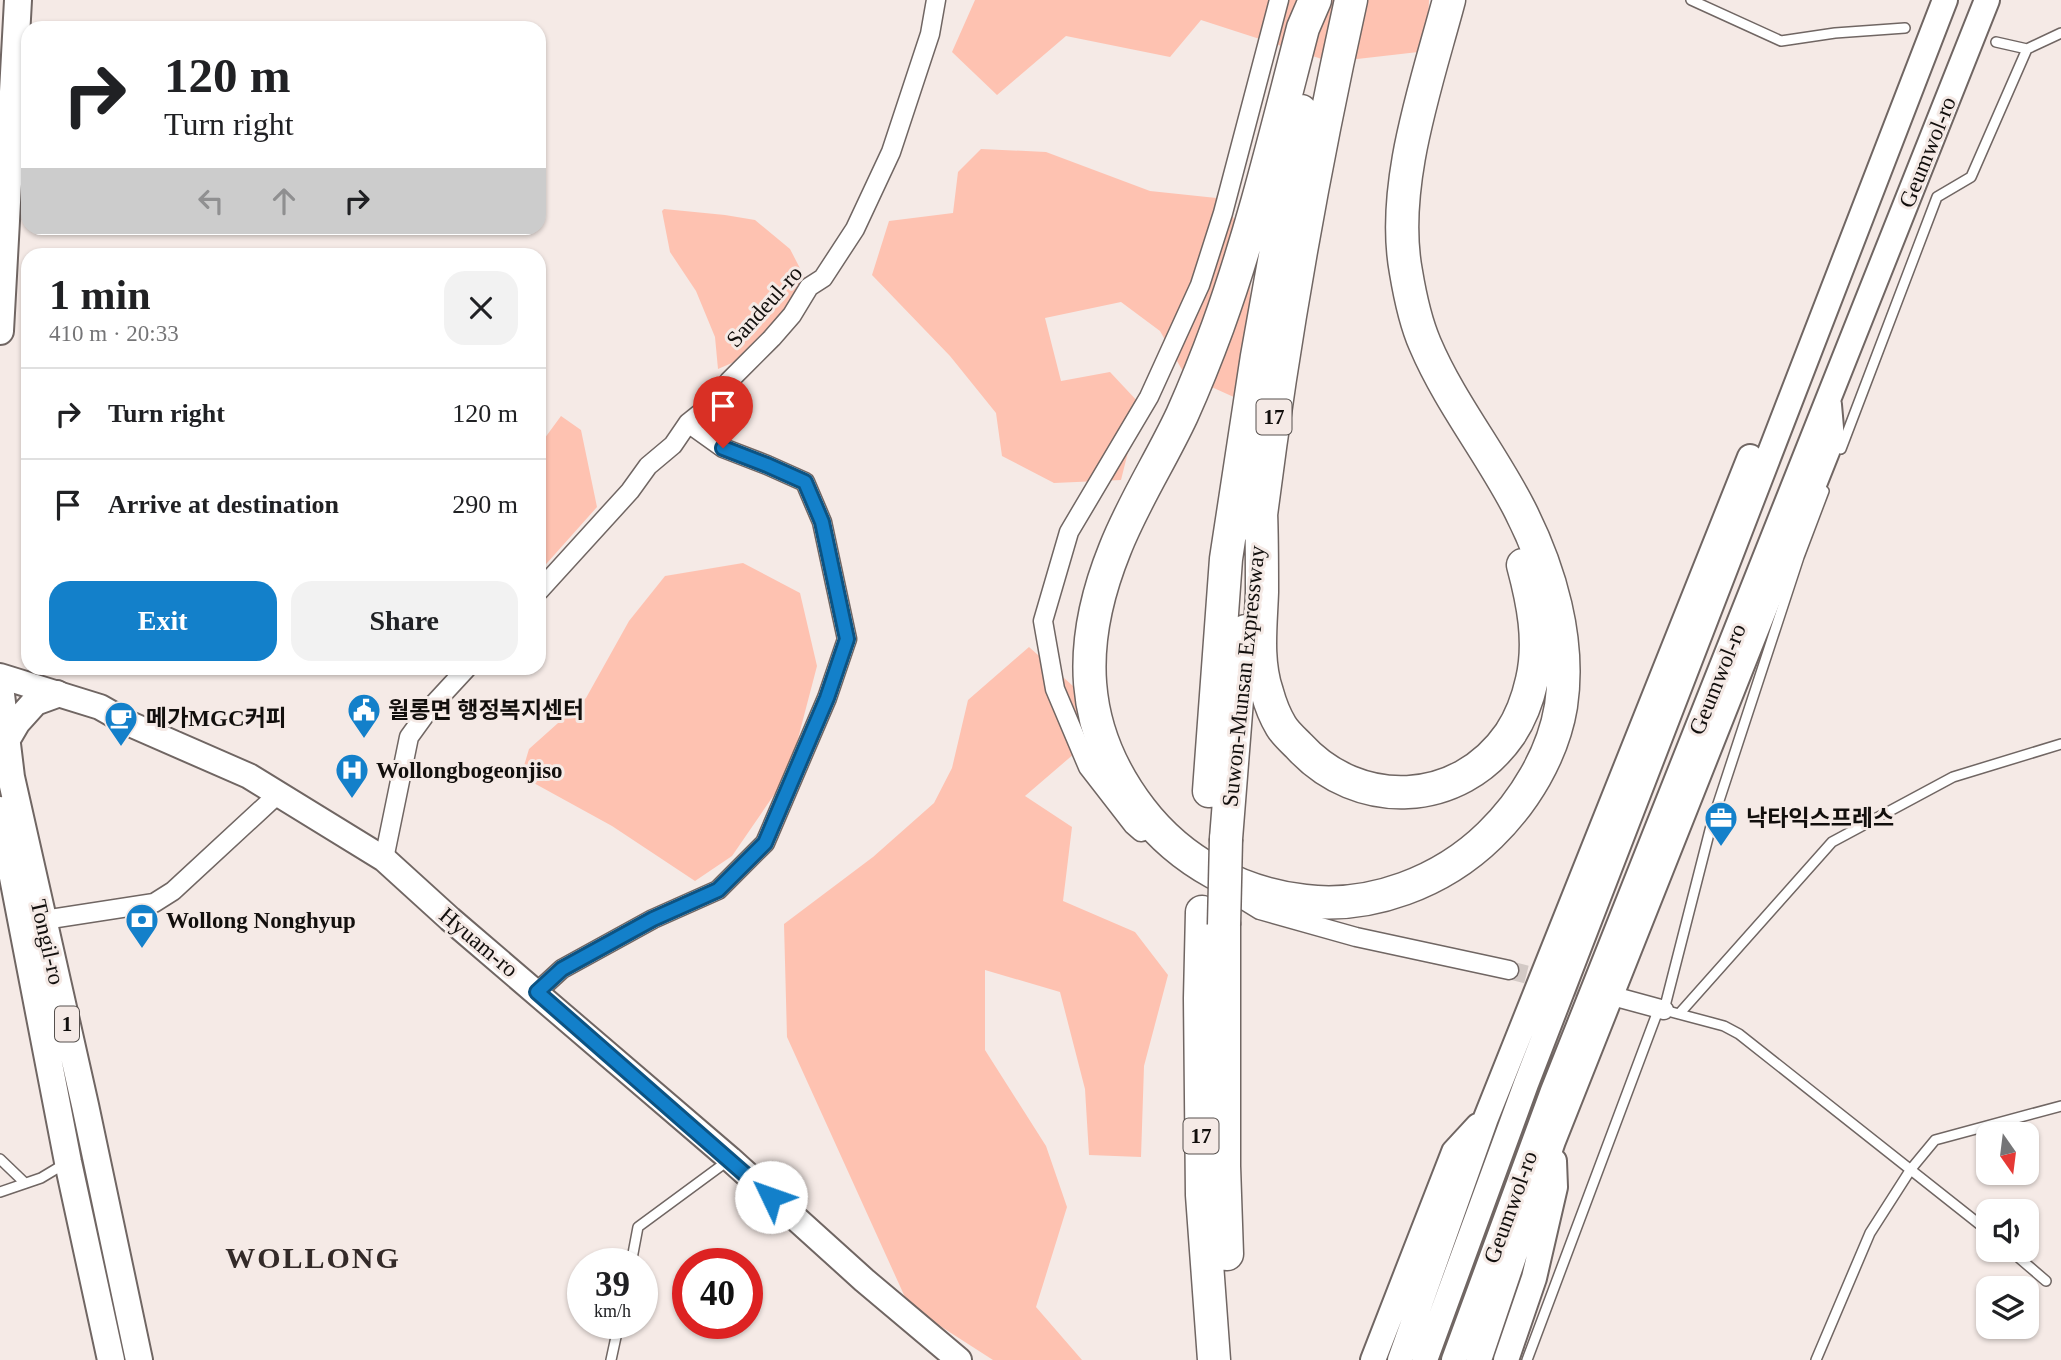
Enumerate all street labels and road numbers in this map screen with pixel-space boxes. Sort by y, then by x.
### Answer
street label: Geumwol-ro [1894,93,1961,211]
street label: Sandeul-ro [721,260,807,352]
road number: 17 [1256,400,1292,434]
street label: Suwon-Munsan Expressway [1217,544,1270,808]
street label: Geumwol-ro [1684,620,1751,738]
street label: Tongil-ro [26,897,69,987]
street label: Hyuam-ro [434,902,523,982]
road number: 1 [55,1006,79,1042]
road number: 17 [1184,1118,1218,1154]
street label: Geumwol-ro [1479,1148,1542,1267]

